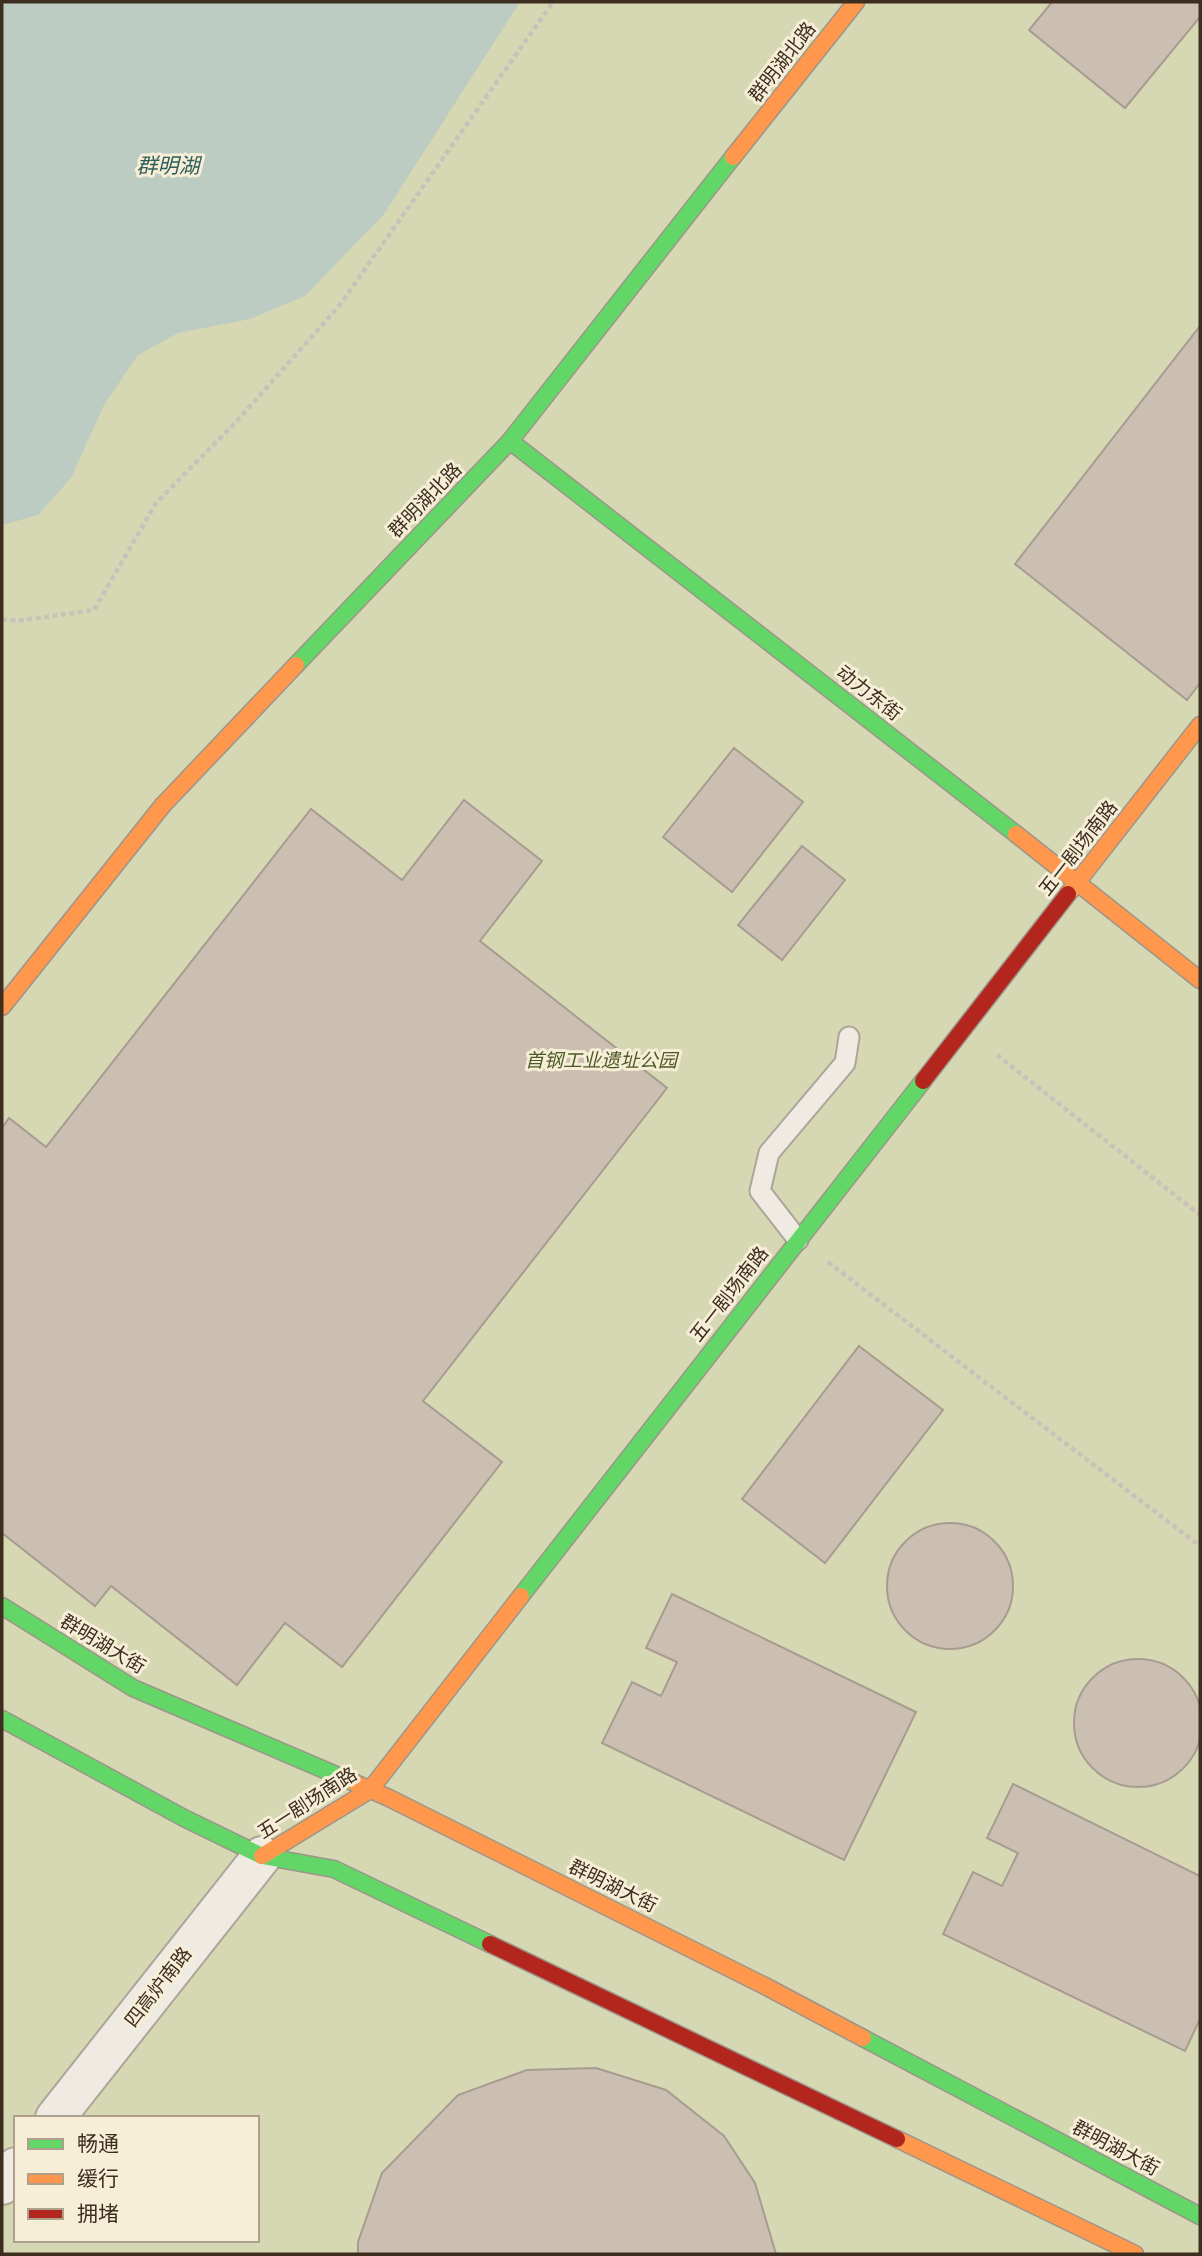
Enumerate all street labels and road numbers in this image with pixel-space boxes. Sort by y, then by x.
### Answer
street label: 群明湖北路 [744,18,820,106]
street label: 群明湖北路 [384,459,466,541]
street label: 动力东街 [833,661,905,725]
street label: 五一剧场南路 [1035,797,1121,899]
street label: 五一剧场南路 [686,1243,772,1345]
street label: 群明湖大街 [57,1611,149,1677]
street label: 五一剧场南路 [253,1763,361,1843]
street label: 群明湖大街 [566,1856,660,1916]
street label: 四高炉南路 [120,1943,196,2031]
street label: 群明湖大街 [1069,2116,1163,2180]

